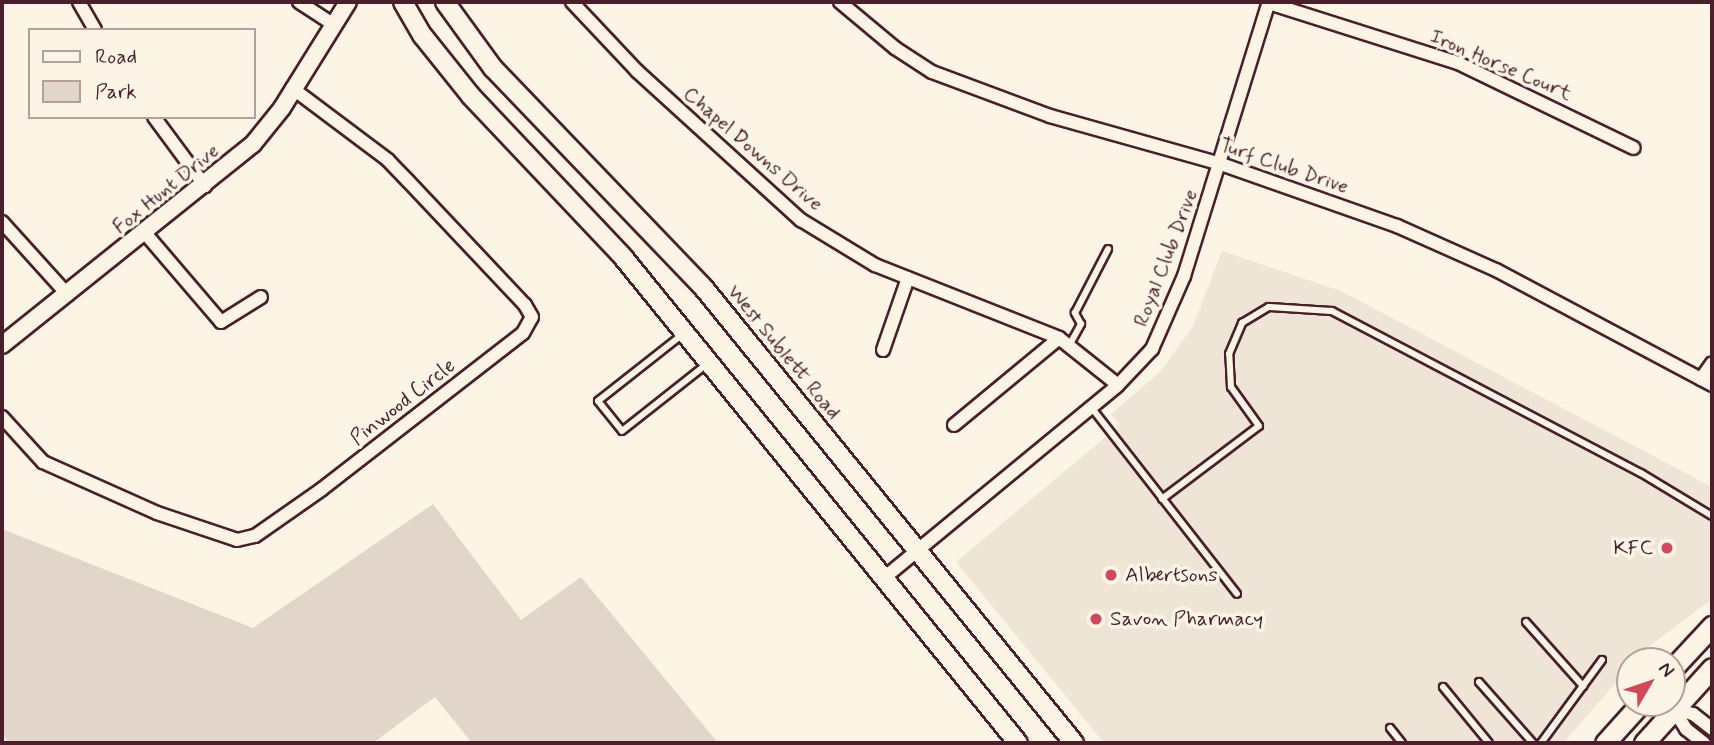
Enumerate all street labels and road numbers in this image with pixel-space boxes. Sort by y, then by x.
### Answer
street label: Iron Horse Court [1427,24,1575,106]
street label: Chapel Downs Drive [677,80,829,218]
street label: Turf Club Drive [1216,132,1352,200]
street label: Fox Hunt Drive [106,137,226,241]
street label: Royal Club Drive [1128,186,1204,330]
street label: West Sublett Road [722,279,846,425]
street label: Pinwood Circle [345,353,461,451]

